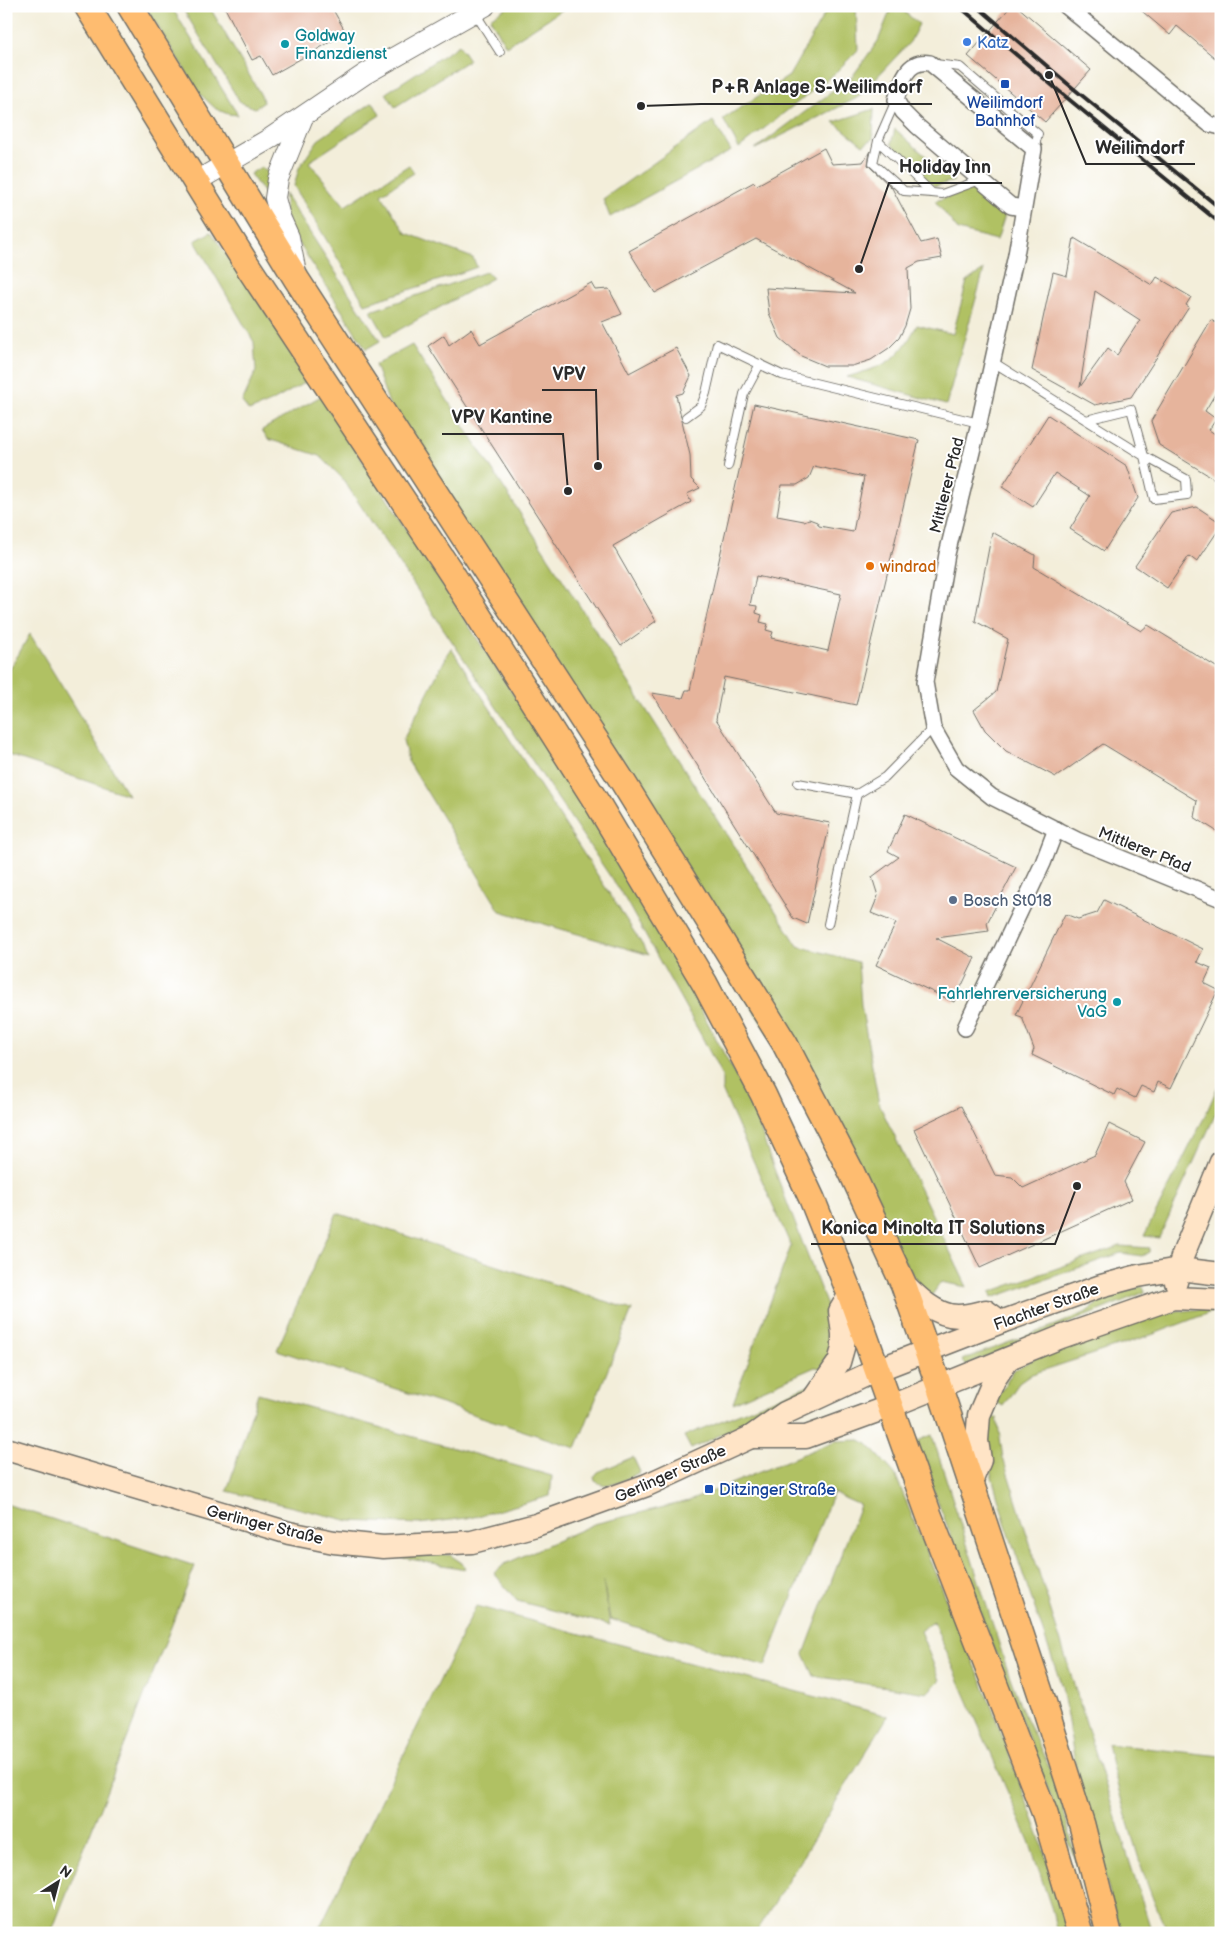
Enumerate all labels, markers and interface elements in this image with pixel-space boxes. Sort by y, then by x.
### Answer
place label: Goldway Finanzdienst [295,27,387,64]
place label: Katz [977,34,1009,53]
marker: Katz [961,36,973,48]
marker: Goldway Finanzdienst [279,38,291,50]
callout: P+R Anlage S-Weilimdorf [701,71,932,104]
text: P+R Anlage S-Weilimdorf [712,77,923,98]
marker: Weilimdorf Bahnhof [999,78,1011,90]
place label: Weilimdorf Bahnhof [967,94,1043,131]
callout: Weilimdorf [1086,131,1195,164]
text: Weilimdorf [1095,138,1185,159]
callout: Holiday Inn [889,150,1002,183]
text: Holiday Inn [899,157,991,178]
callout: VPV [542,357,596,390]
text: VPV [552,364,586,385]
callout: VPV Kantine [442,401,563,434]
text: VPV Kantine [452,407,552,428]
street label: Mittlerer Pfad [926,436,969,535]
place label: windrad [880,558,936,577]
marker: windrad [864,560,876,572]
street label: Mittlerer Pfad [1095,823,1193,878]
place label: Bosch St018 [963,892,1052,911]
marker: Bosch St018 [947,894,959,906]
place label: Fahrlehrerversicherung VaG [938,985,1107,1022]
marker: Fahrlehrerversicherung VaG [1111,996,1123,1008]
callout: Konica Minolta IT Solutions [811,1211,1055,1244]
text: Konica Minolta IT Solutions [821,1218,1045,1239]
street label: Flachter Straße [991,1279,1102,1335]
street label: Gerlinger Straße [612,1441,730,1507]
place label: Ditzinger Straße [719,1481,836,1500]
marker: Ditzinger Straße [703,1483,715,1495]
street label: Gerlinger Straße [204,1502,325,1549]
north arrow [32,1856,82,1906]
text: N [56,1862,75,1882]

